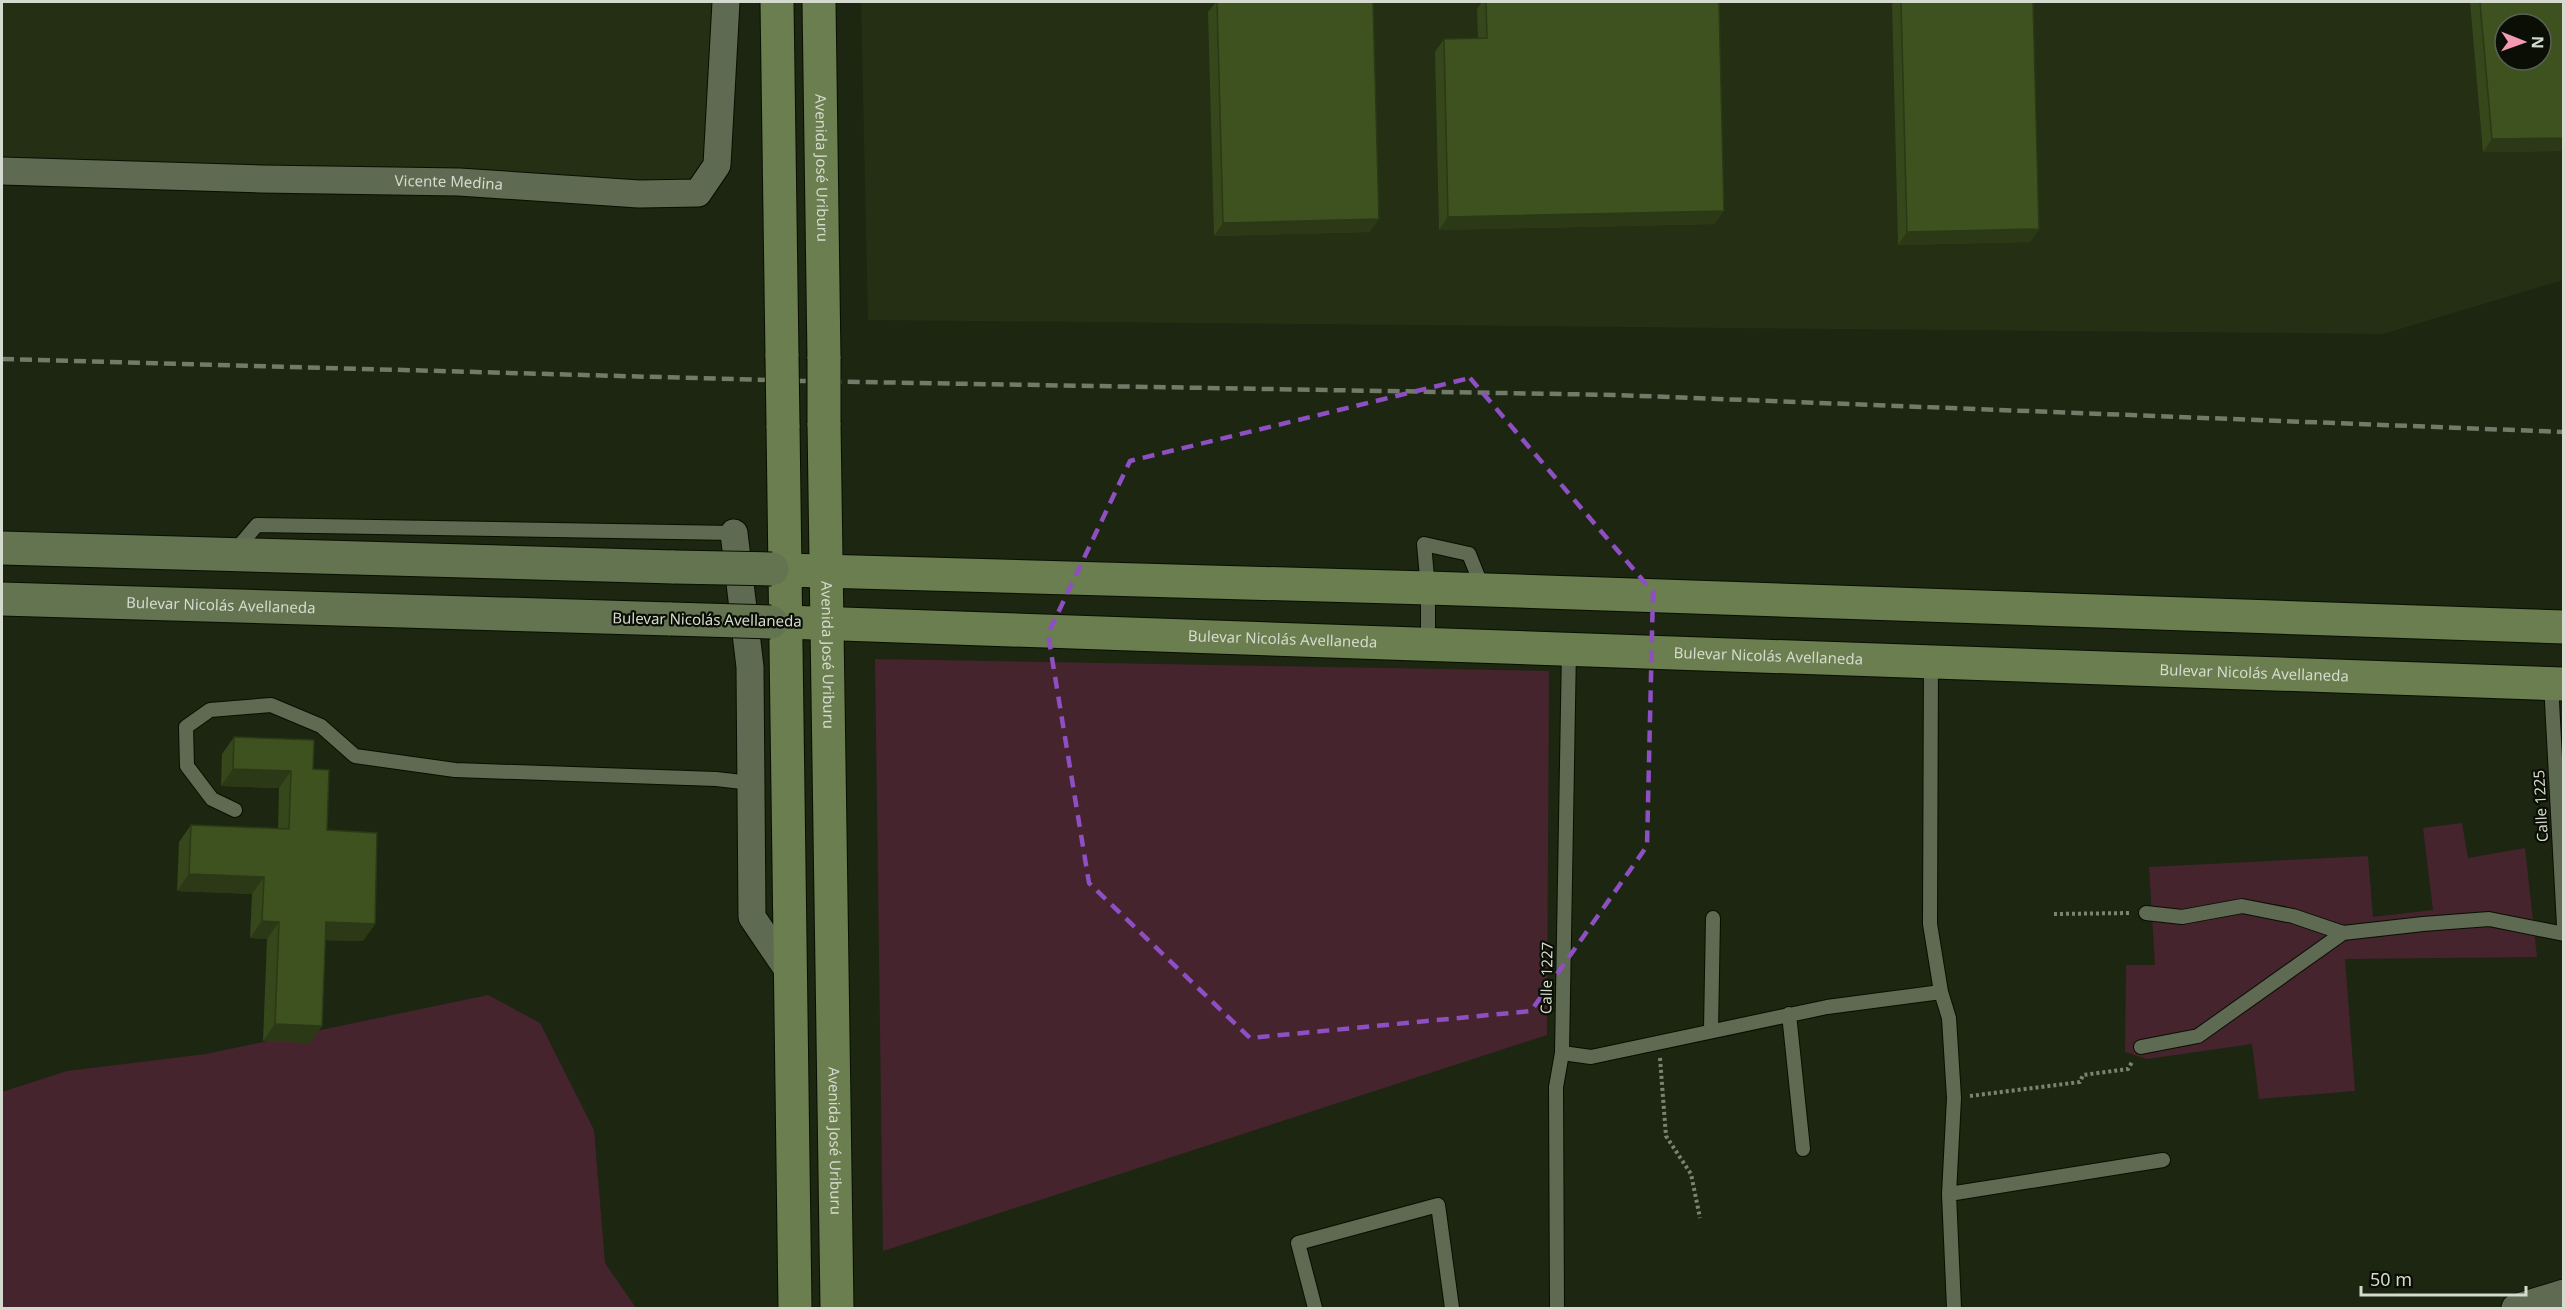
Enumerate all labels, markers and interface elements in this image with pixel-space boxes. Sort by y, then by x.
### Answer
north arrow [2493,12,2553,72]
text: N [2527,36,2549,49]
street label: Avenida José Uriburu [811,94,833,242]
street label: Vicente Medina [394,170,504,194]
street label: Avenida José Uriburu [817,581,839,729]
street label: Bulevar Nicolás Avellaneda [126,592,316,617]
street label: Bulevar Nicolás Avellaneda [612,607,802,631]
street label: Bulevar Nicolás Avellaneda [1188,625,1378,652]
street label: Bulevar Nicolás Avellaneda [1673,642,1863,669]
street label: Bulevar Nicolás Avellaneda [2159,659,2349,685]
street label: Calle 1225 [2528,769,2552,843]
street label: Calle 1227 [1535,942,1557,1014]
street label: Avenida José Uriburu [824,1067,847,1215]
scale bar [2361,1259,2526,1297]
text: 50 m [2370,1267,2412,1291]

